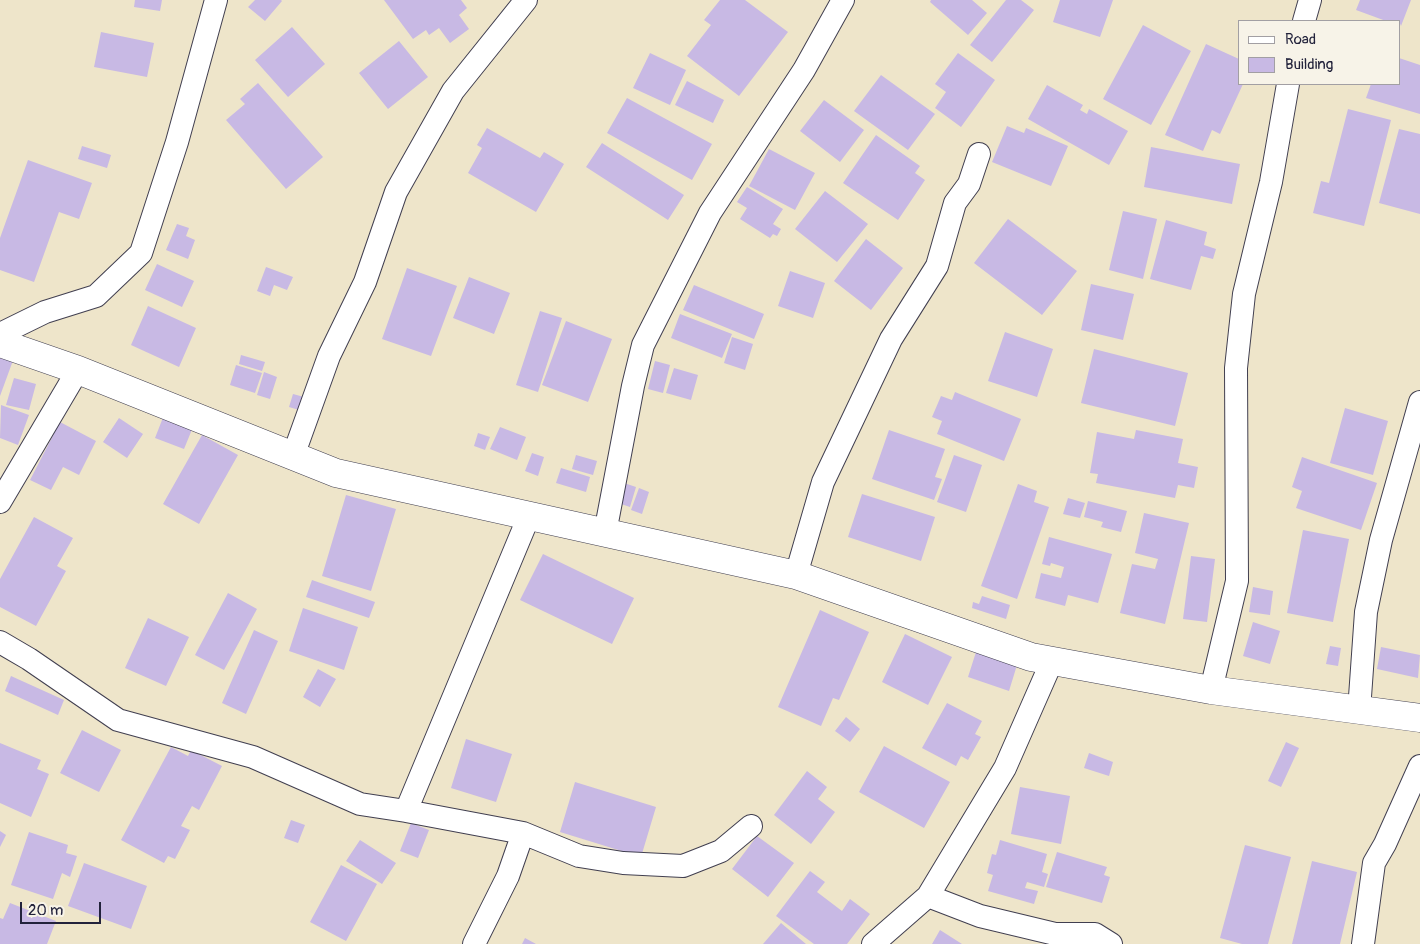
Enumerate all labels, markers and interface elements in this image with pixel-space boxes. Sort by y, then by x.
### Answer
legend [1238,20,1400,85]
text: Road [1285,30,1316,49]
text: Building [1285,55,1333,74]
scale bar [22,892,104,924]
text: 20 m [28,901,63,920]

